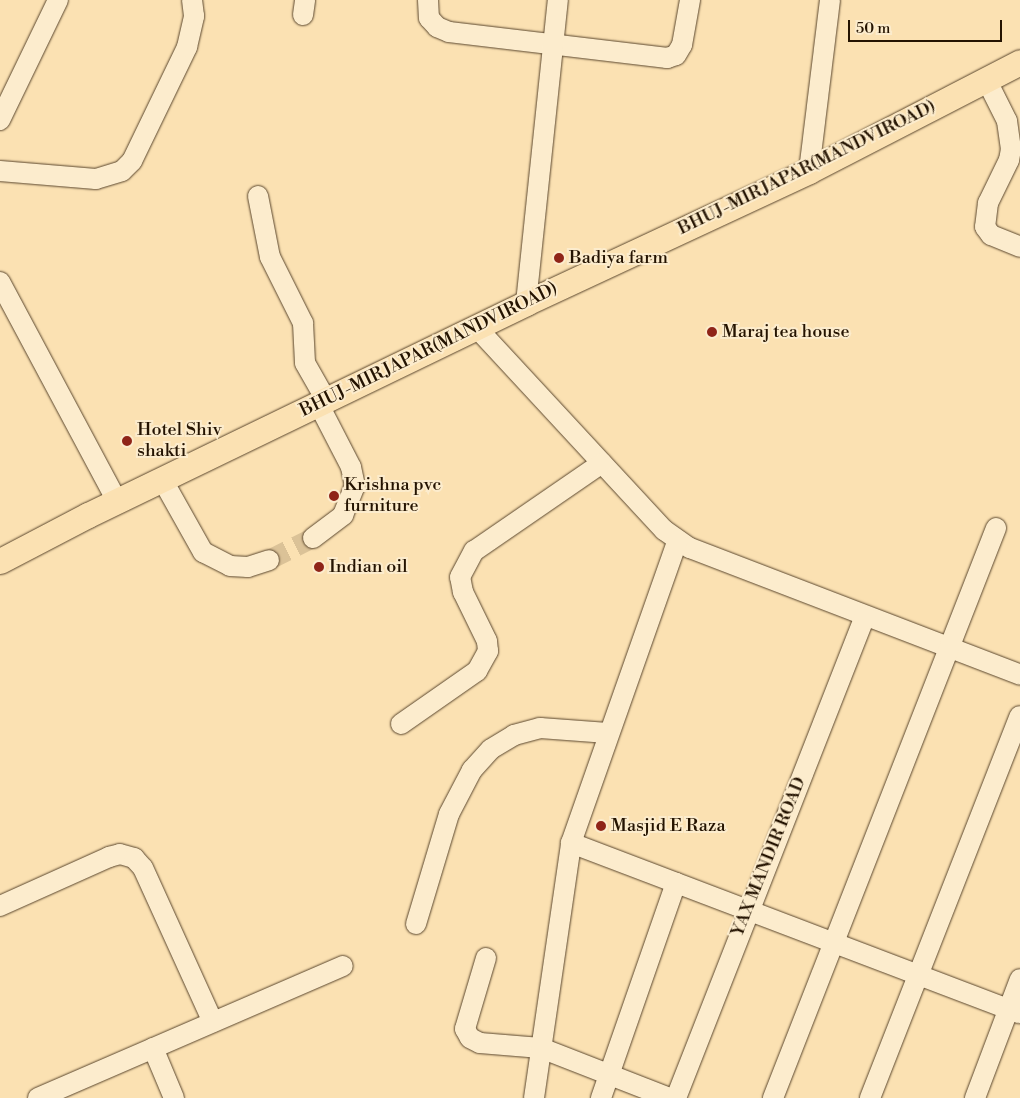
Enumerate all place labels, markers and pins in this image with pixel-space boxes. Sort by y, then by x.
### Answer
place label: Badiya farm [569,247,668,269]
marker: Badiya farm [553,252,565,264]
place label: Maraj tea house [722,321,850,343]
marker: Maraj tea house [706,326,718,338]
place label: Hotel Shiv shakti [137,420,222,462]
marker: Hotel Shiv shakti [121,435,133,447]
place label: Krishna pvc furniture [344,475,441,518]
marker: Krishna pvc furniture [328,490,340,502]
place label: Indian oil [329,556,408,578]
marker: Indian oil [313,561,325,573]
place label: Masjid E Raza [611,815,726,837]
marker: Masjid E Raza [595,820,607,832]

